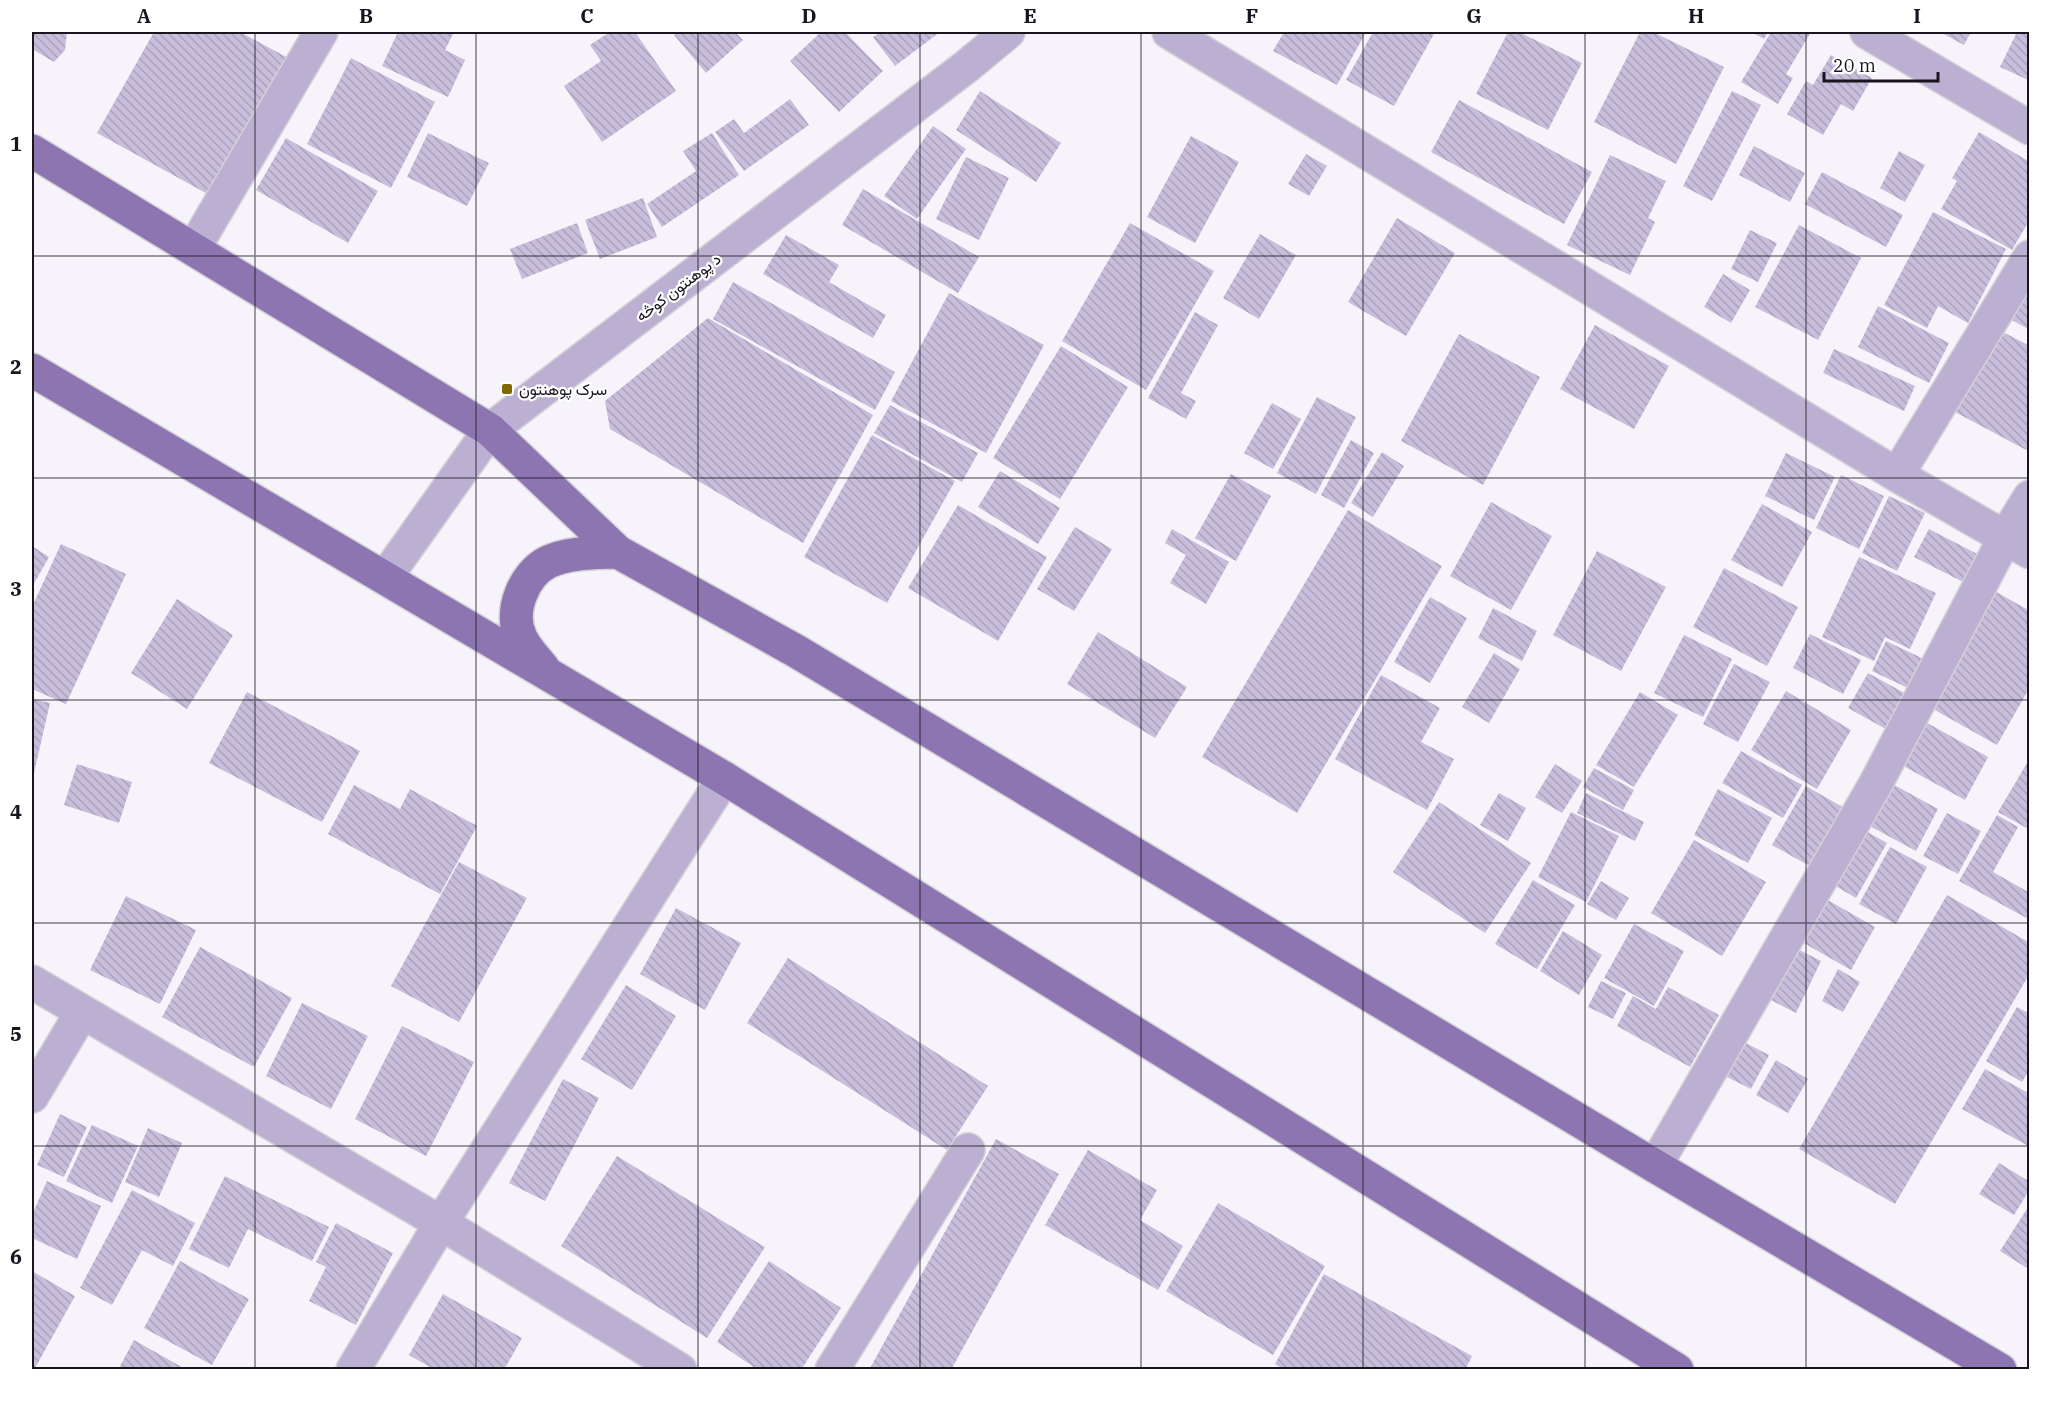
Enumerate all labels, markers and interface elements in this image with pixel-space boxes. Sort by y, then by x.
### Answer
text: A [137,2,151,29]
text: B [359,2,373,29]
text: C [580,2,594,29]
text: D [801,2,817,29]
text: E [1023,2,1037,29]
text: F [1246,2,1258,29]
text: G [1466,2,1482,29]
text: H [1688,2,1704,29]
text: I [1913,2,1921,29]
scale bar [1824,45,1938,83]
text: 20 m [1833,54,1876,77]
text: 1 [10,130,22,157]
street label: د پوهنتون کوڅه [631,248,726,327]
text: 2 [10,353,22,380]
place label: سرک پوهنتون [519,379,607,401]
marker: سرک پوهنتون [500,382,514,396]
text: 3 [10,575,22,602]
text: 4 [10,798,22,825]
text: 5 [10,1020,22,1047]
text: 6 [10,1243,22,1270]

